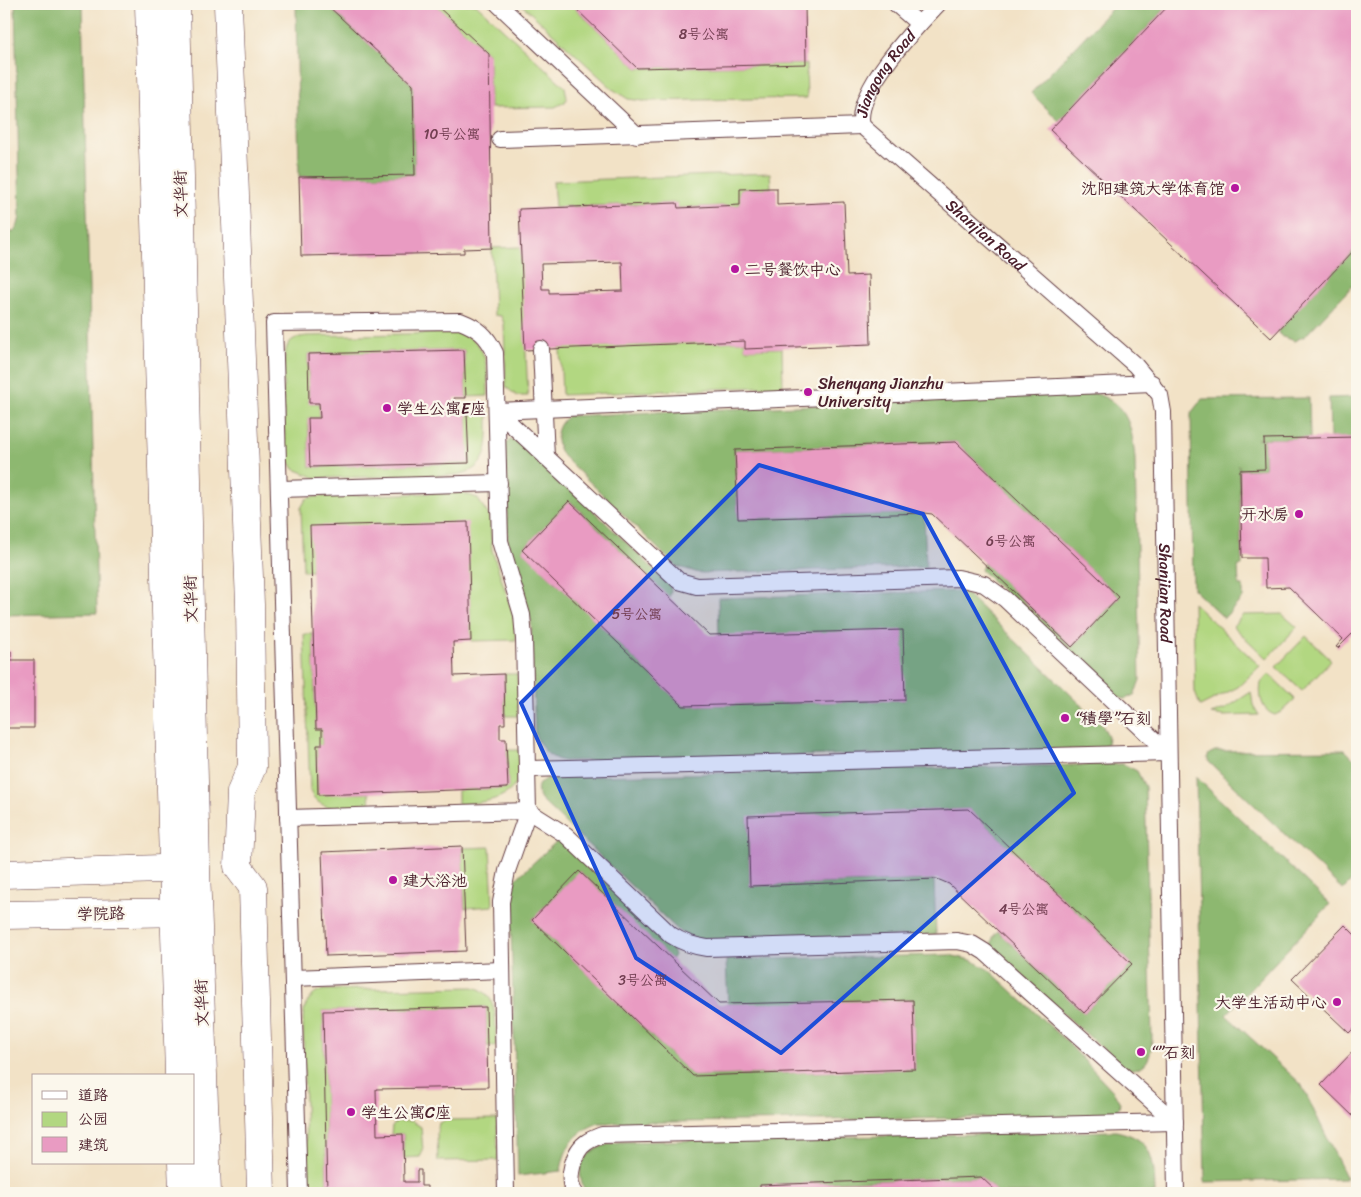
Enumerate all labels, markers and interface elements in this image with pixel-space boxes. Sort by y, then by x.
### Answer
house number: 8号公寓 [679,22,729,47]
street label: Jiangong Road [847,22,924,120]
house number: 10号公寓 [424,122,480,147]
street label: 文华街 [166,170,195,218]
place label: 沈阳建筑大学体育馆 [1081,174,1225,203]
marker: 沈阳建筑大学体育馆 [1229,182,1241,194]
street label: Shanjian Road [939,191,1034,280]
place label: 二号餐饮中心 [745,255,841,284]
marker: 二号餐饮中心 [729,263,741,275]
place label: Shenyang Jianzhu University [818,369,944,416]
marker: Shenyang Jianzhu University [802,386,814,398]
place label: 学生公寓E座 [397,394,486,423]
marker: 学生公寓E座 [381,402,393,414]
place label: 开水房 [1241,500,1289,529]
marker: 开水房 [1293,508,1305,520]
house number: 6号公寓 [986,529,1036,554]
street label: Shanjian Road [1150,543,1181,644]
street label: 文华街 [176,575,205,623]
house number: 5号公寓 [612,602,662,627]
place label: “積學”石刻 [1075,704,1152,733]
marker: “積學”石刻 [1059,712,1071,724]
place label: 建大浴池 [403,866,467,895]
marker: 建大浴池 [387,874,399,886]
house number: 4号公寓 [999,897,1049,922]
street label: 学院路 [77,899,125,928]
house number: 3号公寓 [618,968,668,993]
street label: 文华街 [186,978,217,1027]
place label: 大学生活动中心 [1215,988,1327,1017]
marker: 大学生活动中心 [1331,996,1343,1008]
place label: “”石刻 [1151,1038,1196,1067]
marker: “”石刻 [1135,1046,1147,1058]
legend [32,1074,195,1164]
text: 道路 [78,1082,108,1108]
place label: 学生公寓C座 [361,1098,451,1127]
text: 公园 [78,1106,108,1132]
marker: 学生公寓C座 [345,1106,357,1118]
text: 建筑 [78,1132,108,1158]

